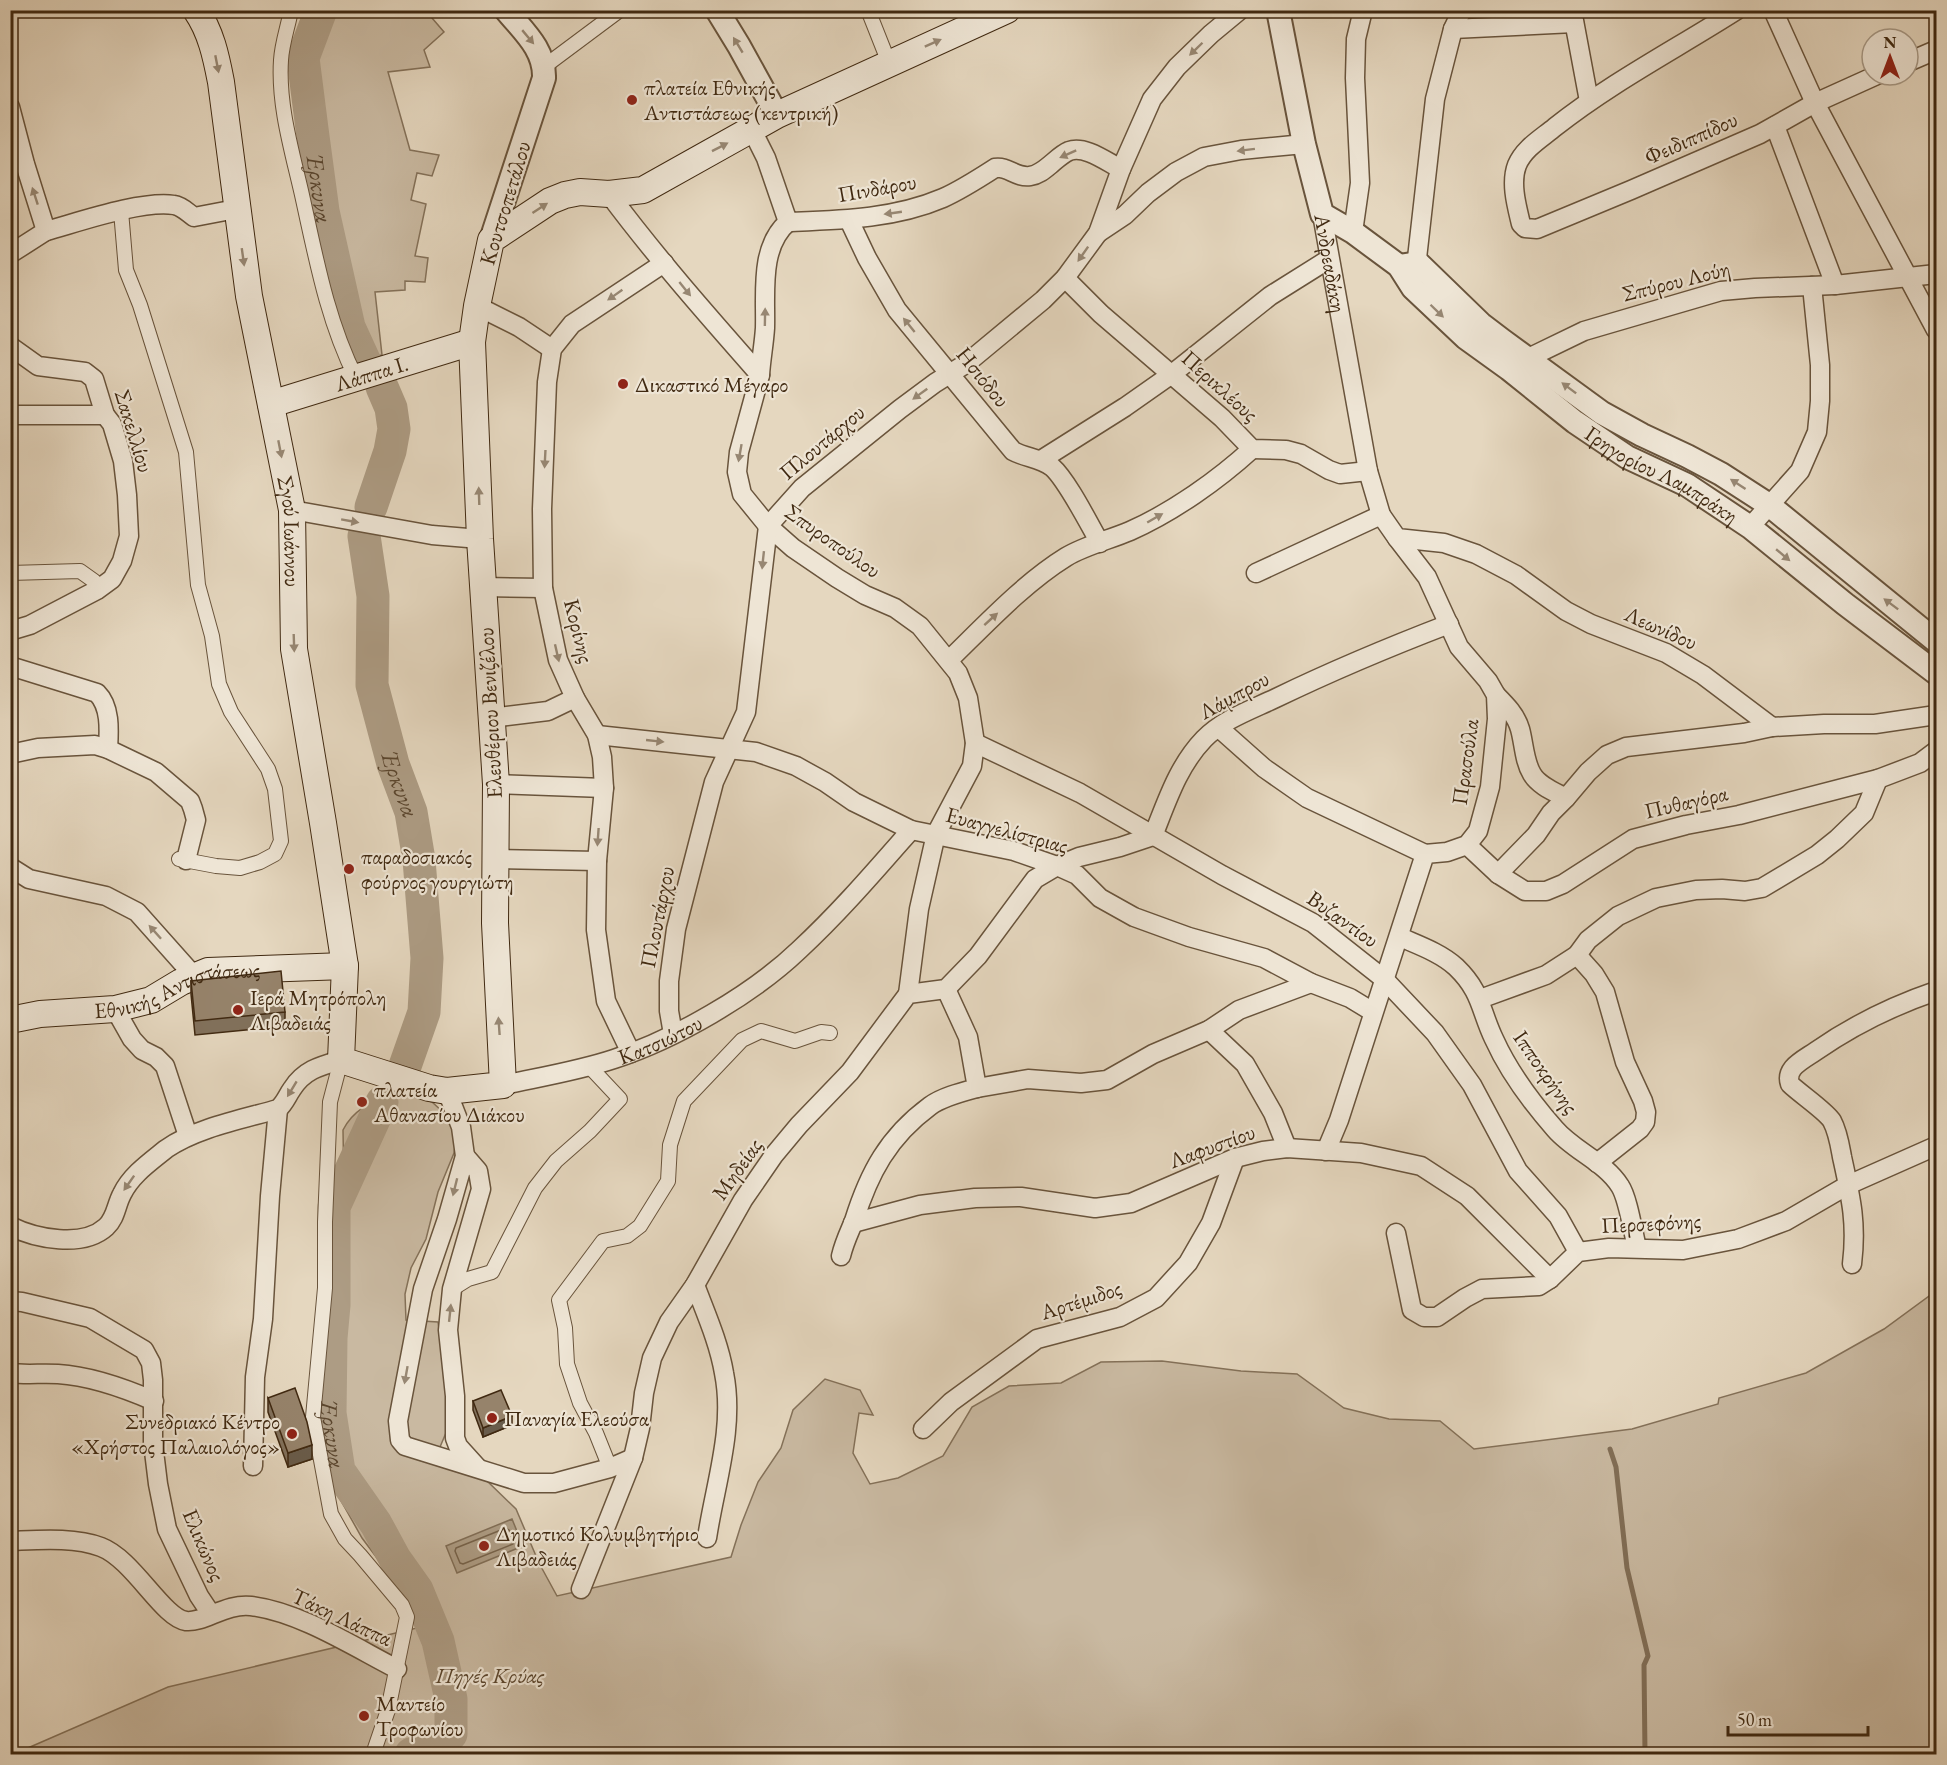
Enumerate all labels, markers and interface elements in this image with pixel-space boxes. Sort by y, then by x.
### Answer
north arrow [1860,27,1920,87]
one-way arrow [521,29,534,44]
text: N [1884,32,1897,53]
one-way arrow [733,37,744,53]
one-way arrow [925,38,943,48]
one-way arrow [1189,41,1203,55]
one-way arrow [213,55,222,74]
place label: πλατεία Εθνικής Αντιστάσεως (κεντρική) [643,73,839,127]
marker: πλατεία Εθνικής Αντιστάσεως (κεντρική) [625,93,639,107]
street label: Φειδιππίδου [1640,105,1742,171]
street label: Κουτσοπετάλου [472,138,538,268]
one-way arrow [712,142,729,151]
one-way arrow [1236,145,1255,154]
one-way arrow [1059,149,1077,159]
water label: Έρκυνα [300,151,341,225]
street label: Πινδάρου [835,167,919,209]
one-way arrow [30,187,39,205]
one-way arrow [532,202,549,213]
one-way arrow [883,209,902,218]
street label: Ανδρεαδάκη [1308,211,1354,315]
one-way arrow [1078,246,1089,262]
one-way arrow [239,248,248,267]
street label: Σπύρου Λούη [1619,254,1733,308]
one-way arrow [678,281,691,296]
one-way arrow [607,289,623,300]
one-way arrow [1429,303,1443,317]
one-way arrow [760,307,770,326]
one-way arrow [902,317,915,333]
street label: Ησιόδου [950,341,1016,413]
street label: Περικλέους [1175,344,1265,428]
street label: Λάππα Ι. [330,348,411,398]
place label: Δικαστικό Μέγαρο [635,370,789,399]
marker: Δικαστικό Μέγαρο [616,377,630,391]
one-way arrow [1561,382,1577,394]
street label: Σακελλίου [108,386,160,476]
one-way arrow [913,388,929,400]
street label: Πλουτάρχου [773,398,871,486]
street label: Γρηγορίου Λαμπράκη [1580,419,1744,530]
one-way arrow [276,439,285,458]
one-way arrow [735,444,744,463]
one-way arrow [540,450,549,469]
street label: Σγού Ιωάννου [271,473,308,587]
one-way arrow [1729,479,1746,490]
one-way arrow [474,486,483,505]
street label: Σπυροπούλου [779,497,887,585]
one-way arrow [1147,513,1164,523]
one-way arrow [340,517,359,526]
one-way arrow [1776,548,1791,561]
one-way arrow [758,551,768,570]
street label: Κορίνης [557,596,601,666]
one-way arrow [1883,598,1899,611]
street label: Λεωνίδου [1619,599,1702,657]
one-way arrow [984,613,998,627]
street label: Ελευθέριου Βενιζέλου [471,627,509,799]
one-way arrow [290,633,299,652]
one-way arrow [552,643,562,662]
street label: Λάμπρου [1193,664,1274,727]
street label: Πρασούλα [1445,716,1486,807]
one-way arrow [645,736,664,746]
water label: Έρκυνα [374,746,427,821]
street label: Πυθαγόρα [1641,778,1732,826]
street label: Ευαγγελίστριας [943,800,1071,860]
one-way arrow [593,827,603,846]
place label: παραδοσιακός φούρνος γουργιώτη [361,842,514,896]
marker: παραδοσιακός φούρνος γουργιώτη [342,862,356,876]
street label: Πλουτάρχου [633,864,681,970]
street label: Βυζαντίου [1301,884,1385,954]
one-way arrow [149,925,162,940]
street label: Εθνικής Αντιστάσεως [93,955,261,1025]
place label: Ιερά Μητρόπολη Λιβαδειάς [249,983,386,1037]
marker: Ιερά Μητρόπολη Λιβαδειάς [231,1003,245,1017]
street label: Κατσιώτου [614,1008,707,1071]
one-way arrow [494,1017,504,1036]
street label: Ιπποκρήνης [1507,1025,1585,1119]
place label: πλατεία Αθανασίου Διάκου [373,1075,525,1129]
one-way arrow [287,1080,298,1097]
marker: πλατεία Αθανασίου Διάκου [355,1095,369,1109]
street label: Λαφυστίου [1164,1117,1259,1175]
street label: Μηδείας [705,1132,769,1206]
one-way arrow [123,1174,135,1190]
one-way arrow [450,1178,460,1196]
street label: Περσεφόνης [1600,1206,1702,1240]
street label: Αρτέμιδος [1036,1273,1125,1327]
one-way arrow [445,1304,455,1323]
one-way arrow [401,1366,410,1385]
water label: Έρκυνα [314,1399,354,1470]
place label: Παναγία Ελεούσα [504,1404,650,1433]
place label: Συνεδριακό Κέντρο «Χρήστος Παλαιολόγος» [71,1407,280,1461]
marker: Παναγία Ελεούσα [485,1411,499,1425]
marker: Συνεδριακό Κέντρο «Χρήστος Παλαιολόγος» [285,1427,299,1441]
street label: Ελικώνος [176,1504,232,1586]
place label: Δημοτικό Κολυμβητήριο Λιβαδειάς [495,1519,699,1573]
marker: Δημοτικό Κολυμβητήριο Λιβαδειάς [477,1539,491,1553]
street label: Τάκη Λάππα [287,1581,398,1653]
park label: Πηγές Κρύας [435,1661,545,1690]
place label: Μαντείο Τροφωνίου [376,1689,464,1743]
scale bar [1728,1699,1868,1737]
text: 50 m [1737,1708,1772,1731]
marker: Μαντείο Τροφωνίου [357,1709,371,1723]

